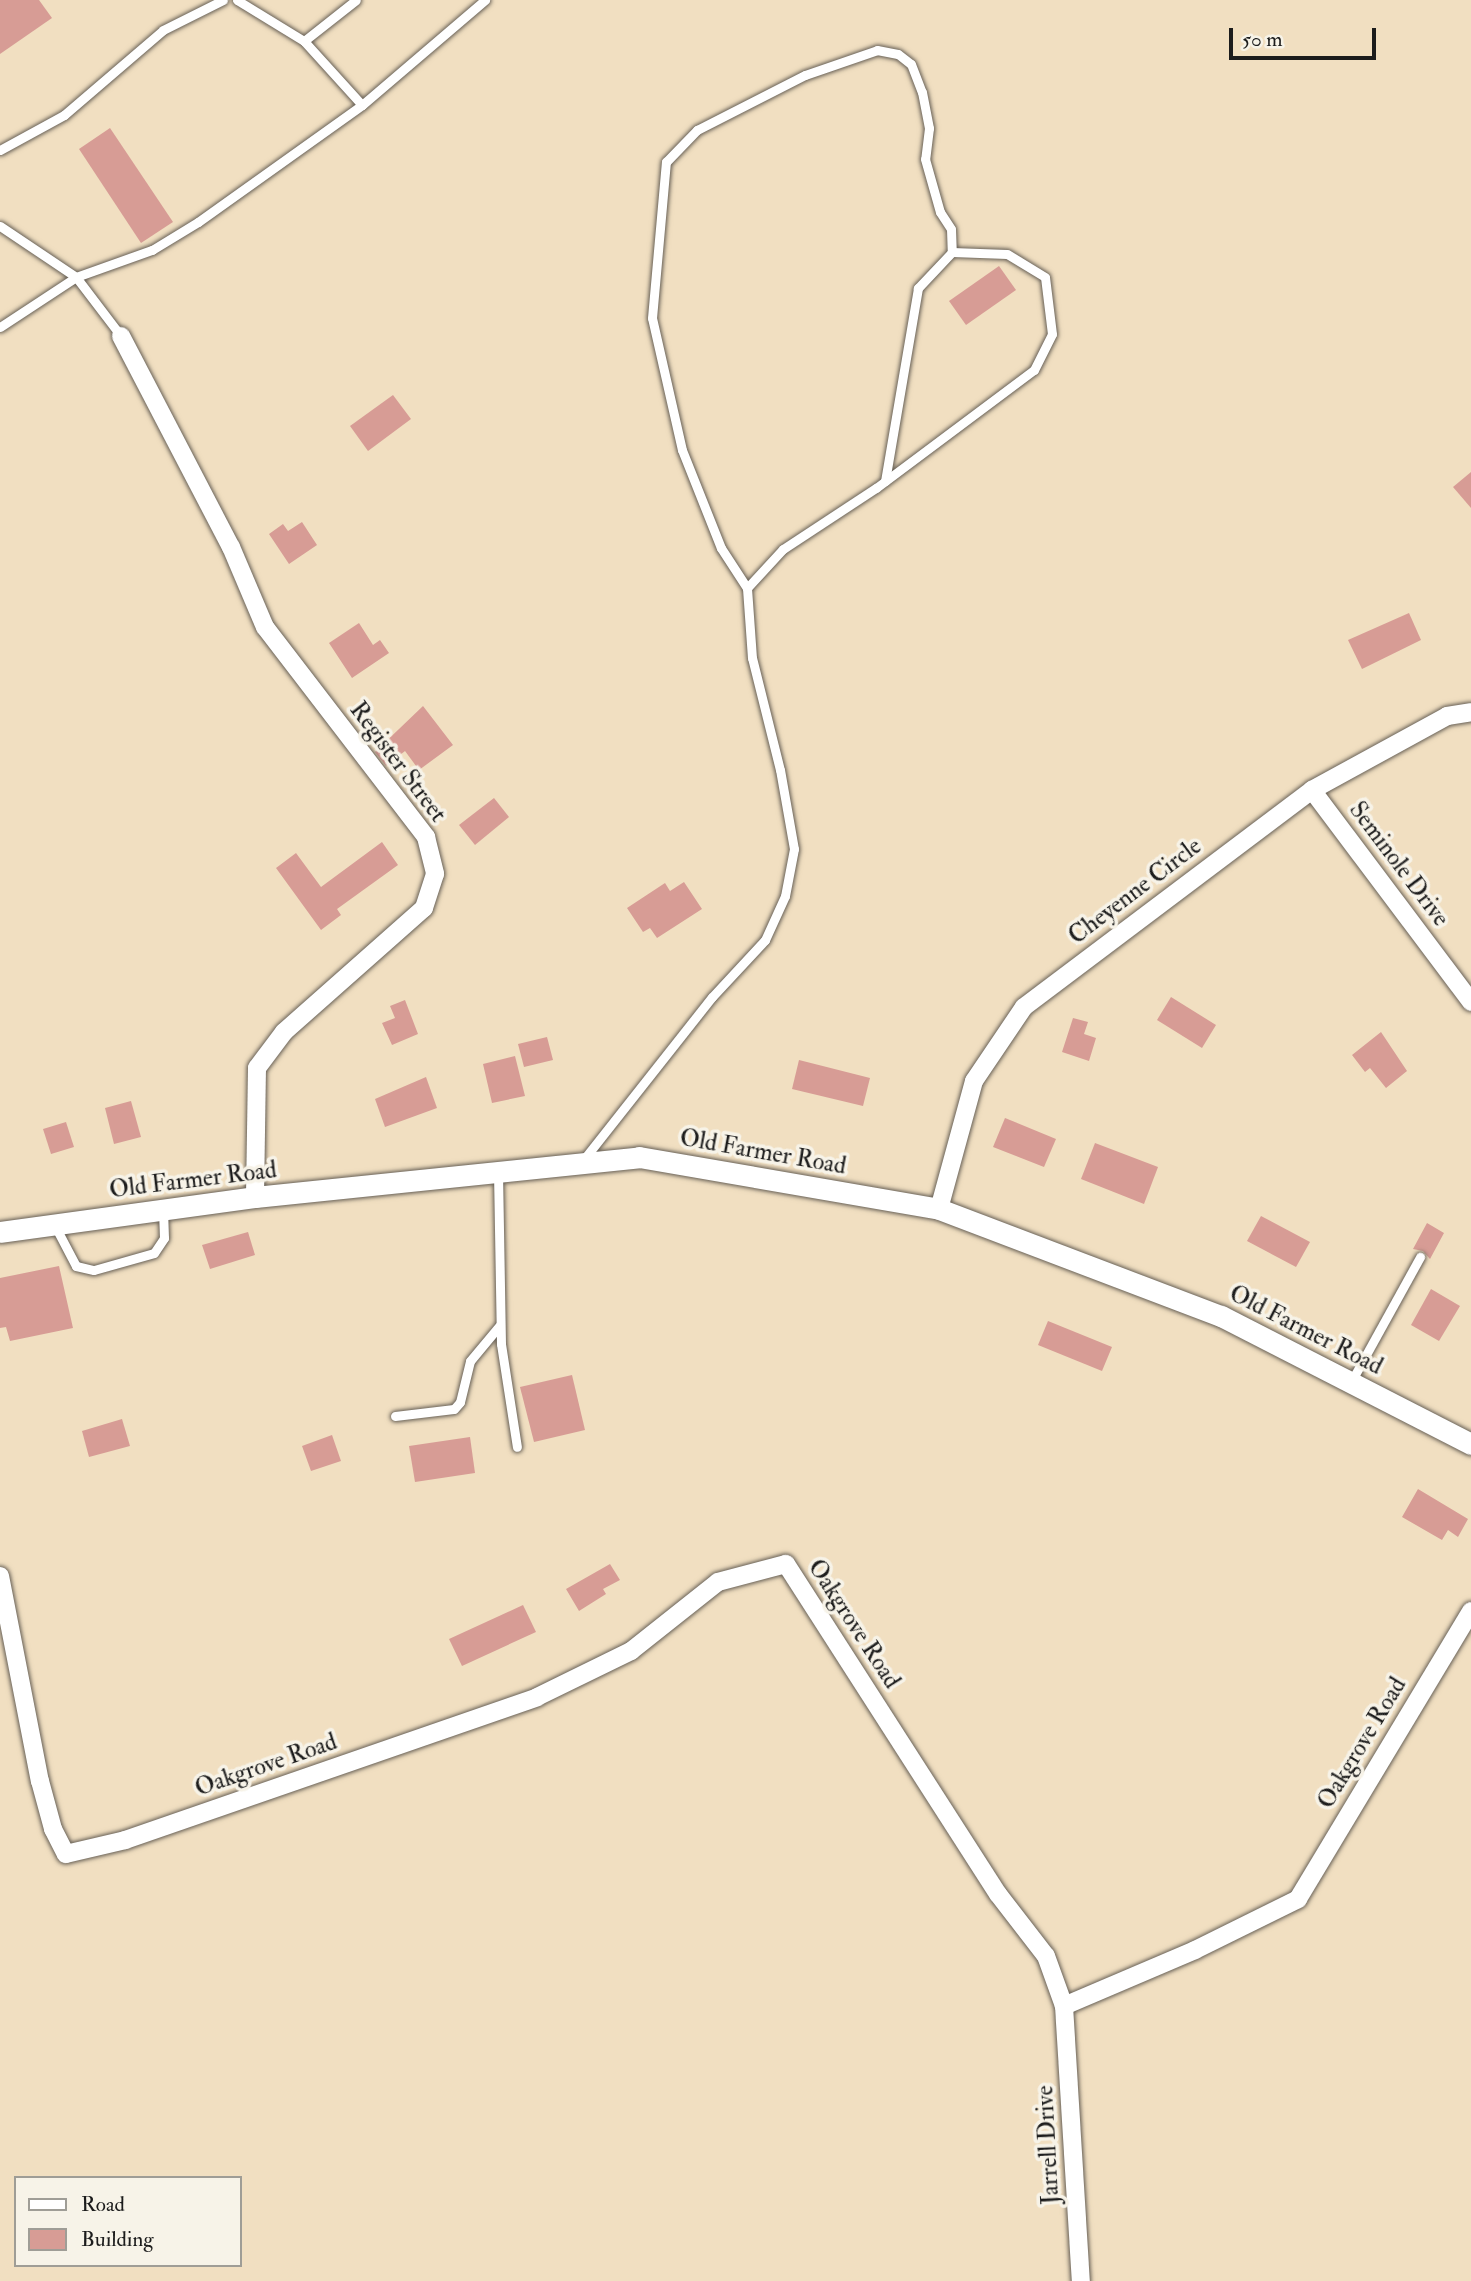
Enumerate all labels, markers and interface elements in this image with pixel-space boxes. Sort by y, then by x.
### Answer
scale bar [1233,14,1380,58]
text: 50 m [1242,26,1283,53]
street label: Register Street [343,696,453,828]
street label: Seminole Drive [1343,796,1455,932]
street label: Cheyenne Circle [1063,832,1207,950]
street label: Old Farmer Road [678,1123,848,1181]
street label: Old Farmer Road [108,1155,278,1205]
street label: Old Farmer Road [1225,1279,1387,1381]
street label: Oakgrove Road [802,1554,906,1694]
street label: Oakgrove Road [1312,1672,1412,1814]
street label: Oakgrove Road [191,1727,341,1803]
street label: Jarrell Drive [1031,2085,1065,2205]
legend [14,2176,242,2267]
text: Road [81,2191,125,2218]
text: Building [81,2226,154,2253]

